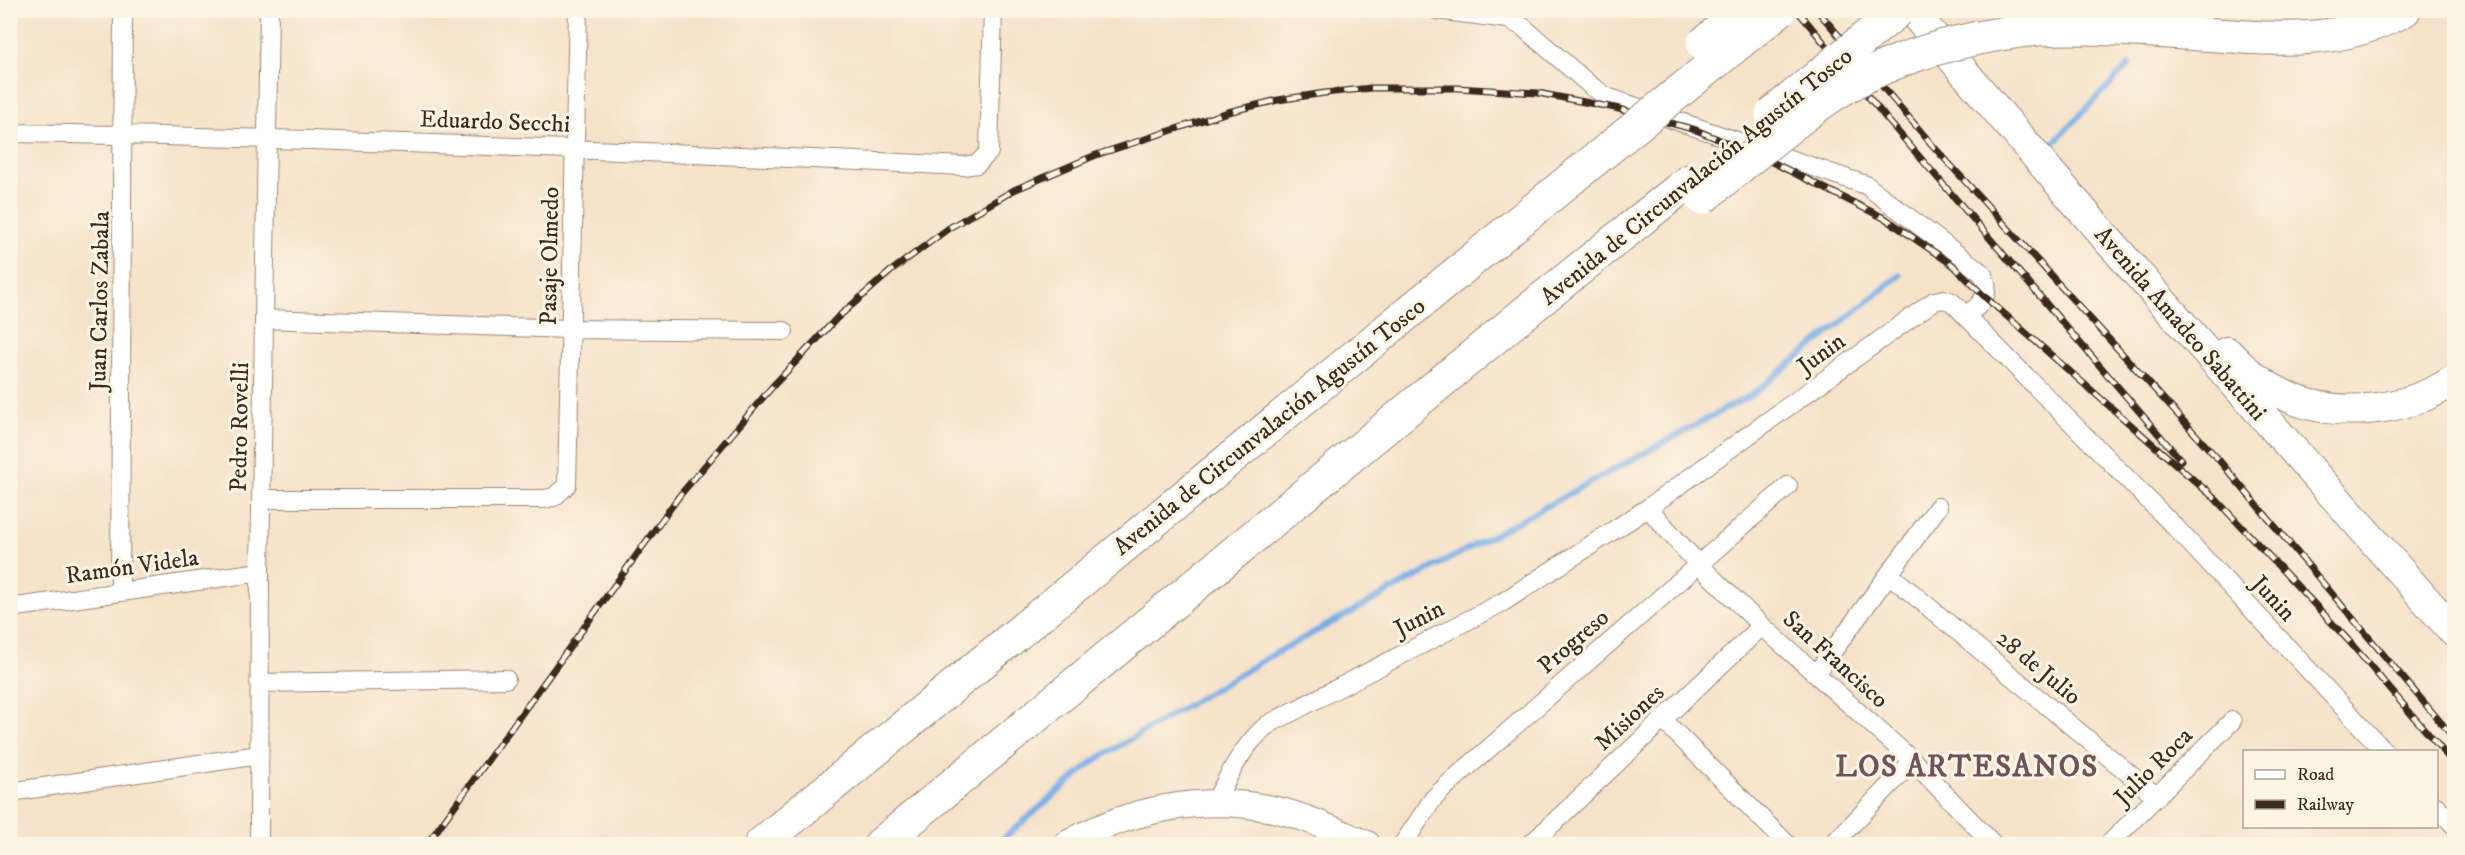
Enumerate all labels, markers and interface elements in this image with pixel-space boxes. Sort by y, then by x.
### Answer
street label: Avenida de Circunvalación Agustín Tosco [1534,41,1859,312]
street label: Eduardo Secchi [419,104,571,140]
street label: Pasaje Olmedo [534,186,566,326]
street label: Juan Carlos Zabala [83,210,117,393]
street label: Avenida Amadeo Sabattini [2088,220,2273,427]
street label: Avenida de Circunvalación Agustín Tosco [1107,291,1432,562]
street label: Junin [1790,326,1852,382]
street label: Pedro Rovelli [224,362,256,492]
street label: Ramón Videla [64,543,201,591]
street label: Junin [2243,568,2302,628]
street label: Junin [1388,594,1450,645]
street label: Progreso [1532,603,1615,681]
street label: San Francisco [1776,604,1894,715]
street label: 28 de Julio [1990,624,2087,712]
street label: Misiones [1589,678,1671,757]
street label: Julio Roca [2107,721,2200,814]
district label: LOS ARTESANOS [1835,749,2099,786]
legend [2243,750,2438,828]
text: Road [2297,764,2334,786]
text: Railway [2297,794,2355,816]

